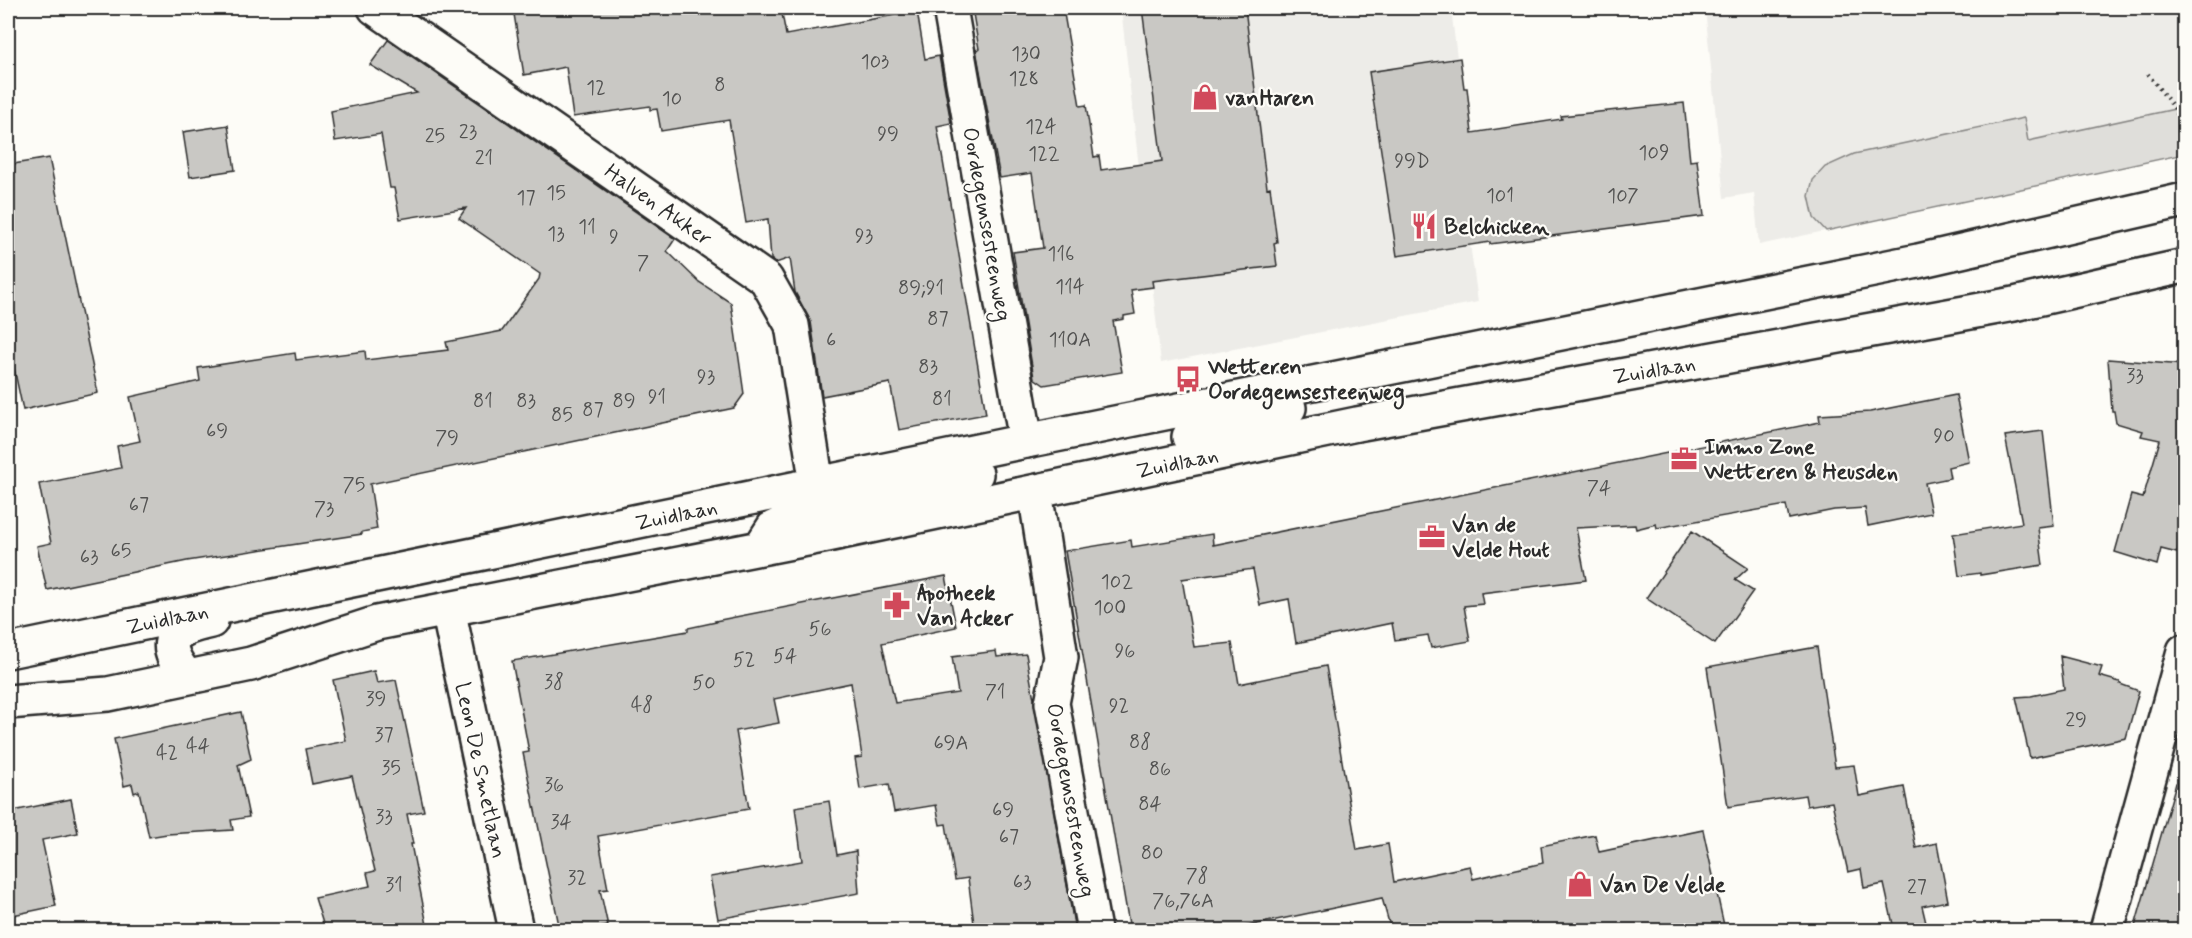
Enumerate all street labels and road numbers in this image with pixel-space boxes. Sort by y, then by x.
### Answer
street label: Oordegemsesteenweg [952,125,1017,324]
street label: Halven Akker [598,158,717,253]
street label: Zuidlaan [1611,350,1698,392]
street label: Zuidlaan [1134,442,1221,486]
street label: Zuidlaan [633,494,720,538]
street label: Zuidlaan [124,598,211,642]
street label: Leon De Smetlaan [448,680,512,861]
street label: Oordegemsesteenweg [1036,701,1101,900]

